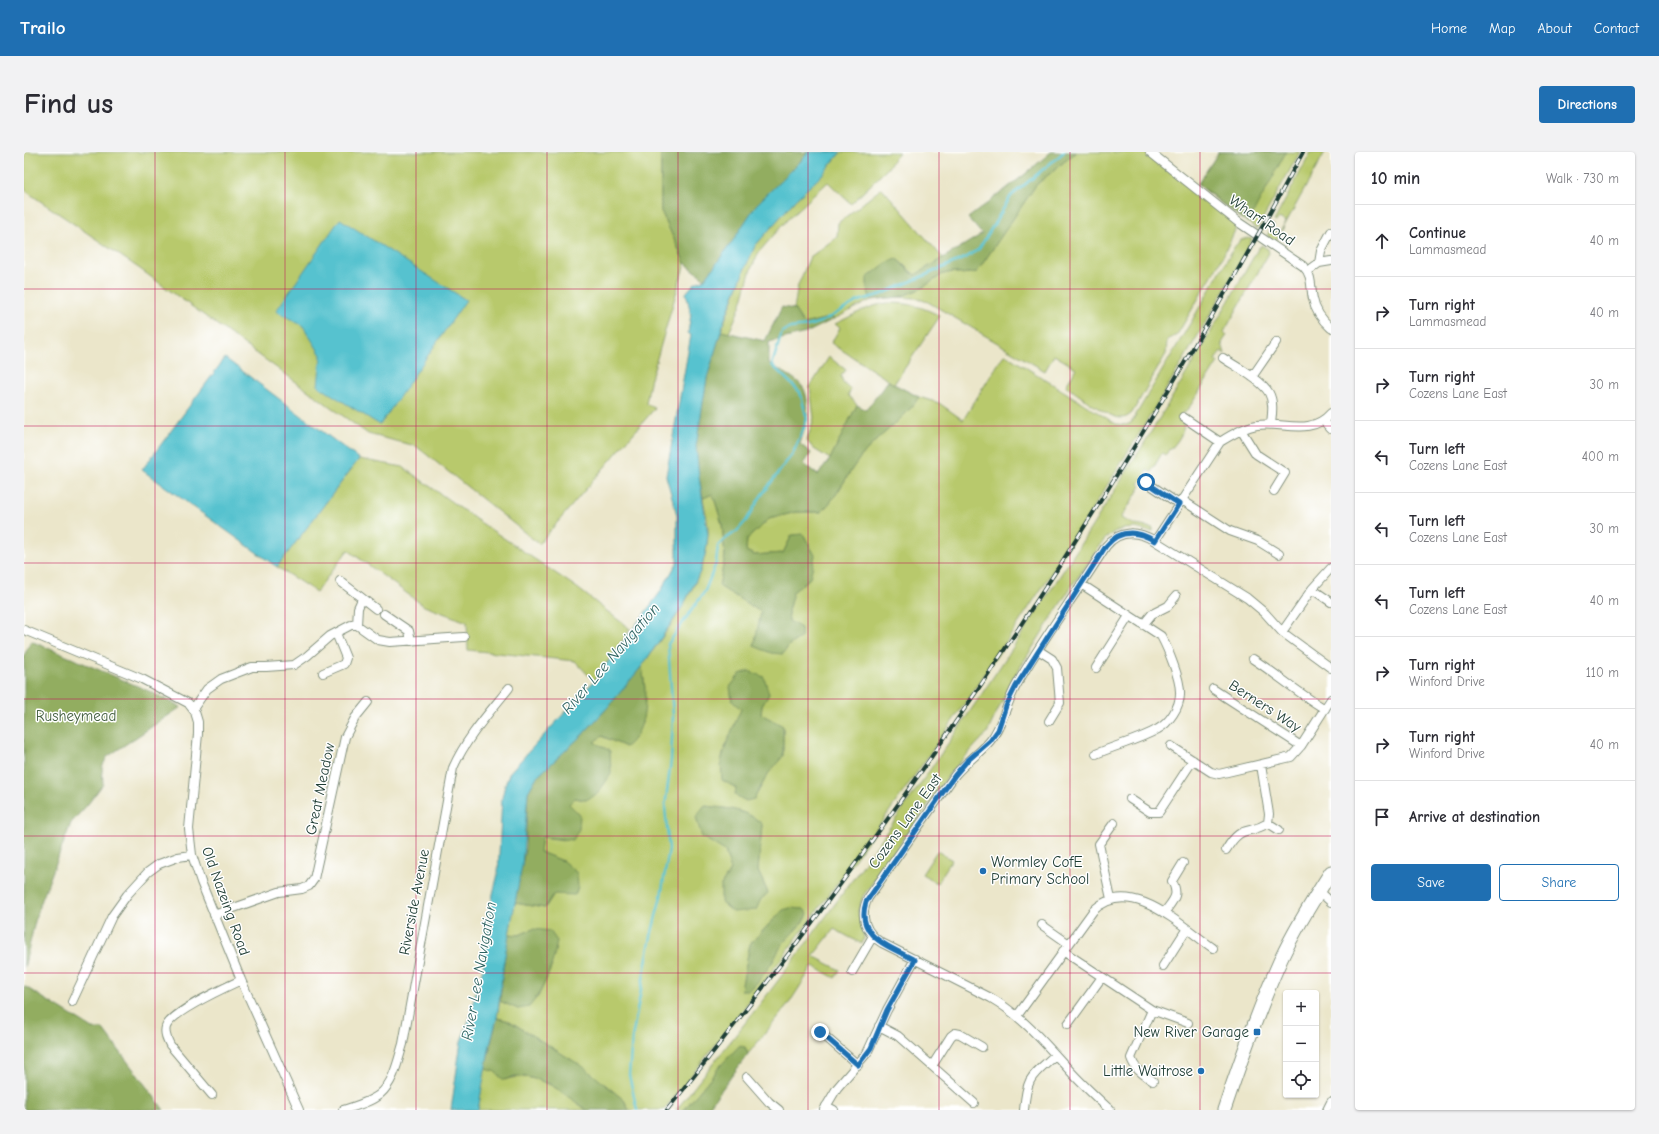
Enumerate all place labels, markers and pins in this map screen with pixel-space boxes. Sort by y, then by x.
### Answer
place label: Wormley CofE Primary School [991,853,1089,888]
marker: Wormley CofE Primary School [978,866,988,876]
place label: New River Garage [1133,1023,1249,1041]
marker: New River Garage [1252,1027,1262,1037]
place label: Little Waitrose [1103,1062,1193,1080]
marker: Little Waitrose [1196,1066,1206,1076]

